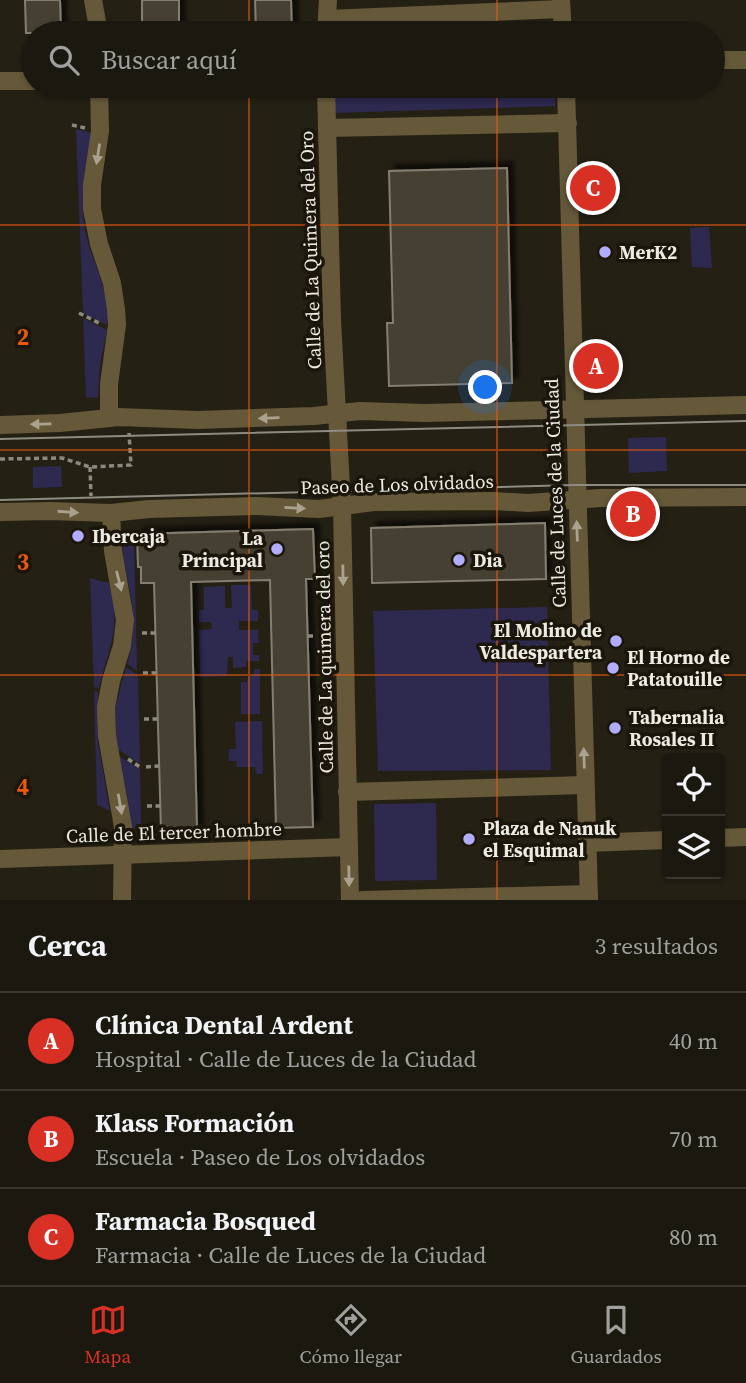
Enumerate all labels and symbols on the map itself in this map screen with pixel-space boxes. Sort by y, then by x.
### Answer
street label: Calle de La Quimera del Oro [293,130,327,370]
one-way arrow [92,143,103,165]
pin: C [570,162,616,214]
place label: MerK2 [619,239,677,265]
marker: MerK2 [597,244,613,260]
text: 2 [17,321,29,353]
pin: A [573,340,619,392]
your location [468,370,502,404]
street label: Calle de Luces de la Ciudad [538,378,572,608]
one-way arrow [257,412,279,423]
one-way arrow [30,418,52,429]
street label: Paseo de Los olvidados [300,468,494,500]
pin: B [610,488,656,540]
one-way arrow [284,503,306,514]
one-way arrow [57,507,79,518]
one-way arrow [571,520,583,542]
place label: Ibercaja [92,523,166,549]
place label: La Principal [181,525,264,573]
marker: Ibercaja [70,528,86,544]
marker: La Principal [269,541,285,557]
street label: Calle de La quimera del oro [309,541,339,773]
text: 3 [17,546,29,578]
place label: Dia [473,547,503,573]
marker: Dia [451,552,467,568]
one-way arrow [337,564,349,586]
one-way arrow [113,570,124,592]
place label: El Molino de Valdespartera [480,617,603,665]
marker: El Molino de Valdespartera [608,633,624,649]
place label: El Horno de Patatouille [627,644,730,692]
marker: El Horno de Patatouille [605,660,621,676]
place label: Tabernalia Rosales II [629,704,725,752]
marker: Tabernalia Rosales II [607,720,623,736]
one-way arrow [579,747,590,769]
text: 4 [17,771,29,803]
one-way arrow [115,793,126,815]
street label: Calle de El tercer hombre [66,815,282,849]
place label: Plaza de Nanuk el Esquimal [483,815,617,863]
marker: Plaza de Nanuk el Esquimal [461,831,477,847]
one-way arrow [343,865,355,887]

